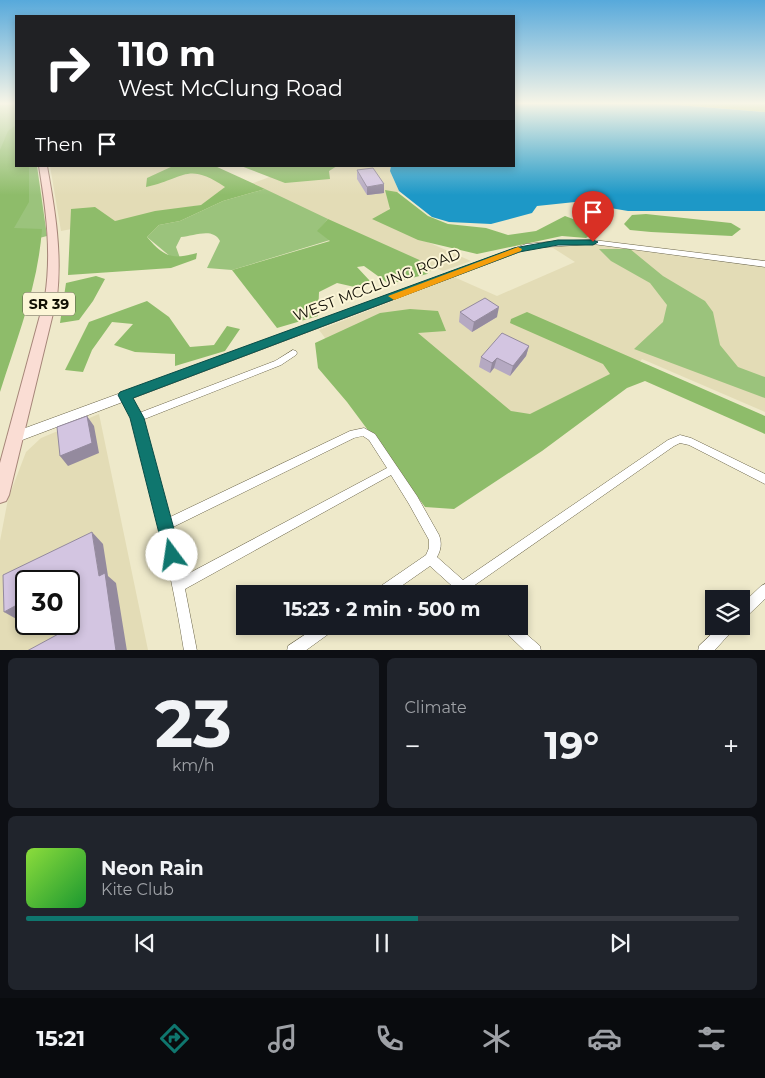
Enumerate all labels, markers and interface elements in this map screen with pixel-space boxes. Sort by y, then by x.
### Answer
text: 110 m [118,32,216,75]
icon: right [35,35,100,100]
text: West McClung Road [118,75,343,102]
icon: arrive [93,130,121,158]
text: Then [35,133,83,156]
pin [572,191,614,242]
icon: arrive [579,198,607,226]
street label: WEST MCCLUNG ROAD [290,244,463,325]
road number: SR 39 [23,292,75,316]
position arrow [145,528,197,580]
speed limit sign: 30 [15,570,80,635]
map controls [705,590,750,635]
button: layers [705,590,750,635]
text: 15:23 · 2 min · 500 m [284,598,480,621]
text: 23 [155,684,232,763]
text: Climate [405,698,467,717]
text: 19° [544,722,599,769]
text: − [405,729,421,763]
text: + [723,729,739,763]
text: km/h [172,756,215,775]
text: Neon Rain [101,857,204,880]
text: Kite Club [101,880,174,899]
icon: previous [131,929,159,957]
icon: pause [368,929,396,957]
icon: next [606,929,634,957]
icon: directions [157,1021,192,1056]
icon: music [265,1021,300,1056]
icon: phone [372,1021,407,1056]
icon: climate [479,1021,514,1056]
icon: car [587,1021,622,1056]
icon: filters [694,1021,729,1056]
text: 15:21 [36,1025,85,1052]

